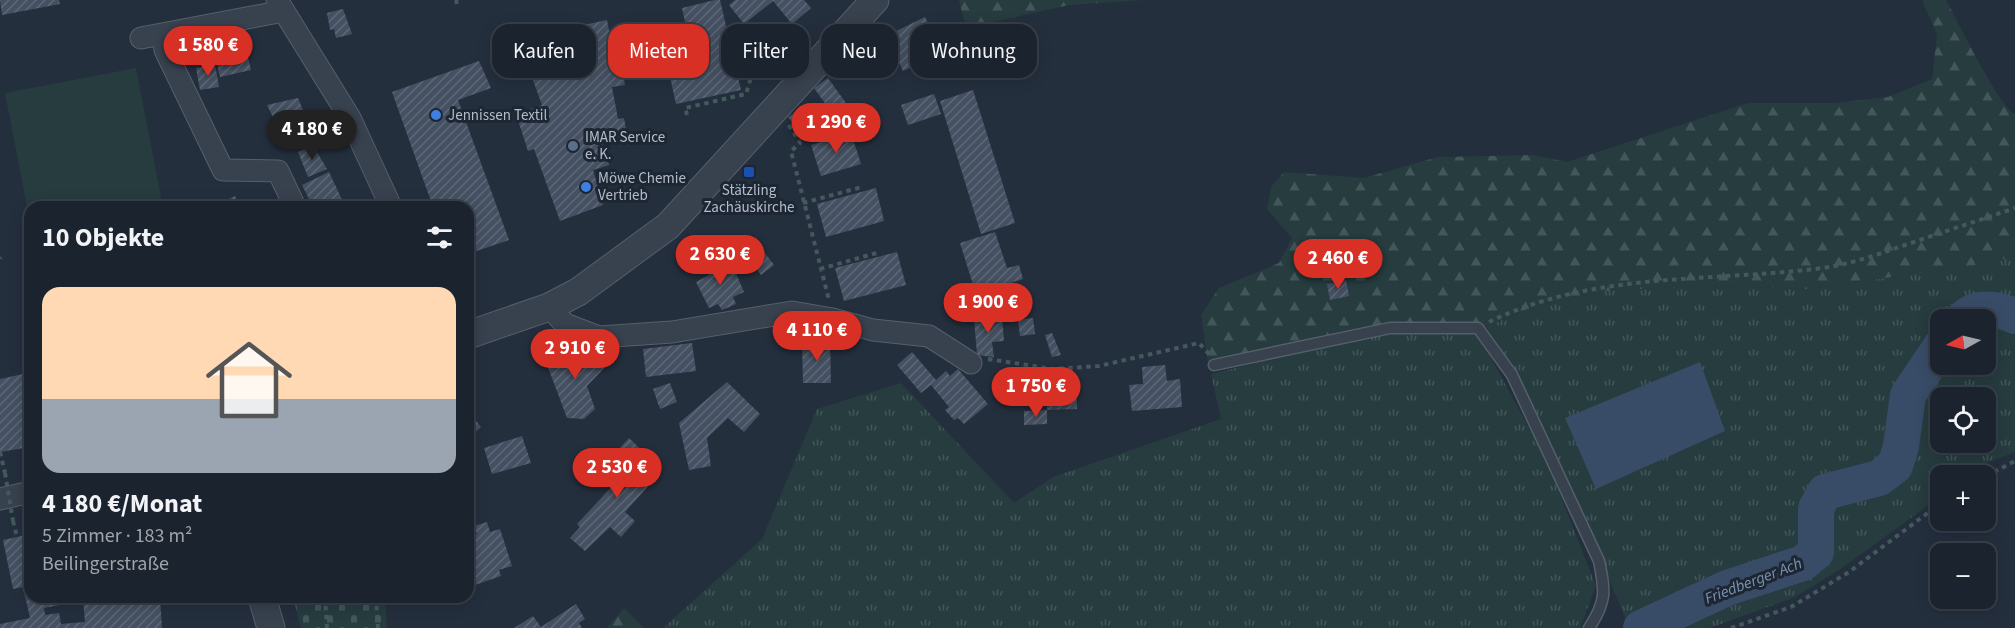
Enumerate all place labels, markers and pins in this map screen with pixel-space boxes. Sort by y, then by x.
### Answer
pin: 1 580 € [153,26,263,77]
pin: 1 290 € [781,103,891,154]
place label: Jennissen Textil [448,105,547,126]
marker: Jennissen Textil [429,108,443,122]
pin: 4 180 € [257,110,367,161]
place label: IMAR Service e. K. [585,127,665,165]
marker: IMAR Service e. K. [566,139,580,153]
marker: Stätzling Zachäuskirche [742,165,756,179]
place label: Möwe Chemie Vertrieb [598,168,686,206]
marker: Möwe Chemie Vertrieb [579,180,593,194]
place label: Stätzling Zachäuskirche [703,180,795,218]
pin: 2 630 € [665,235,775,286]
pin: 2 460 € [1283,239,1393,290]
pin: 1 900 € [933,283,1043,334]
pin: 4 110 € [762,311,872,362]
pin: 2 910 € [520,329,630,380]
pin: 1 750 € [981,367,1091,418]
pin: 2 530 € [562,448,672,499]

